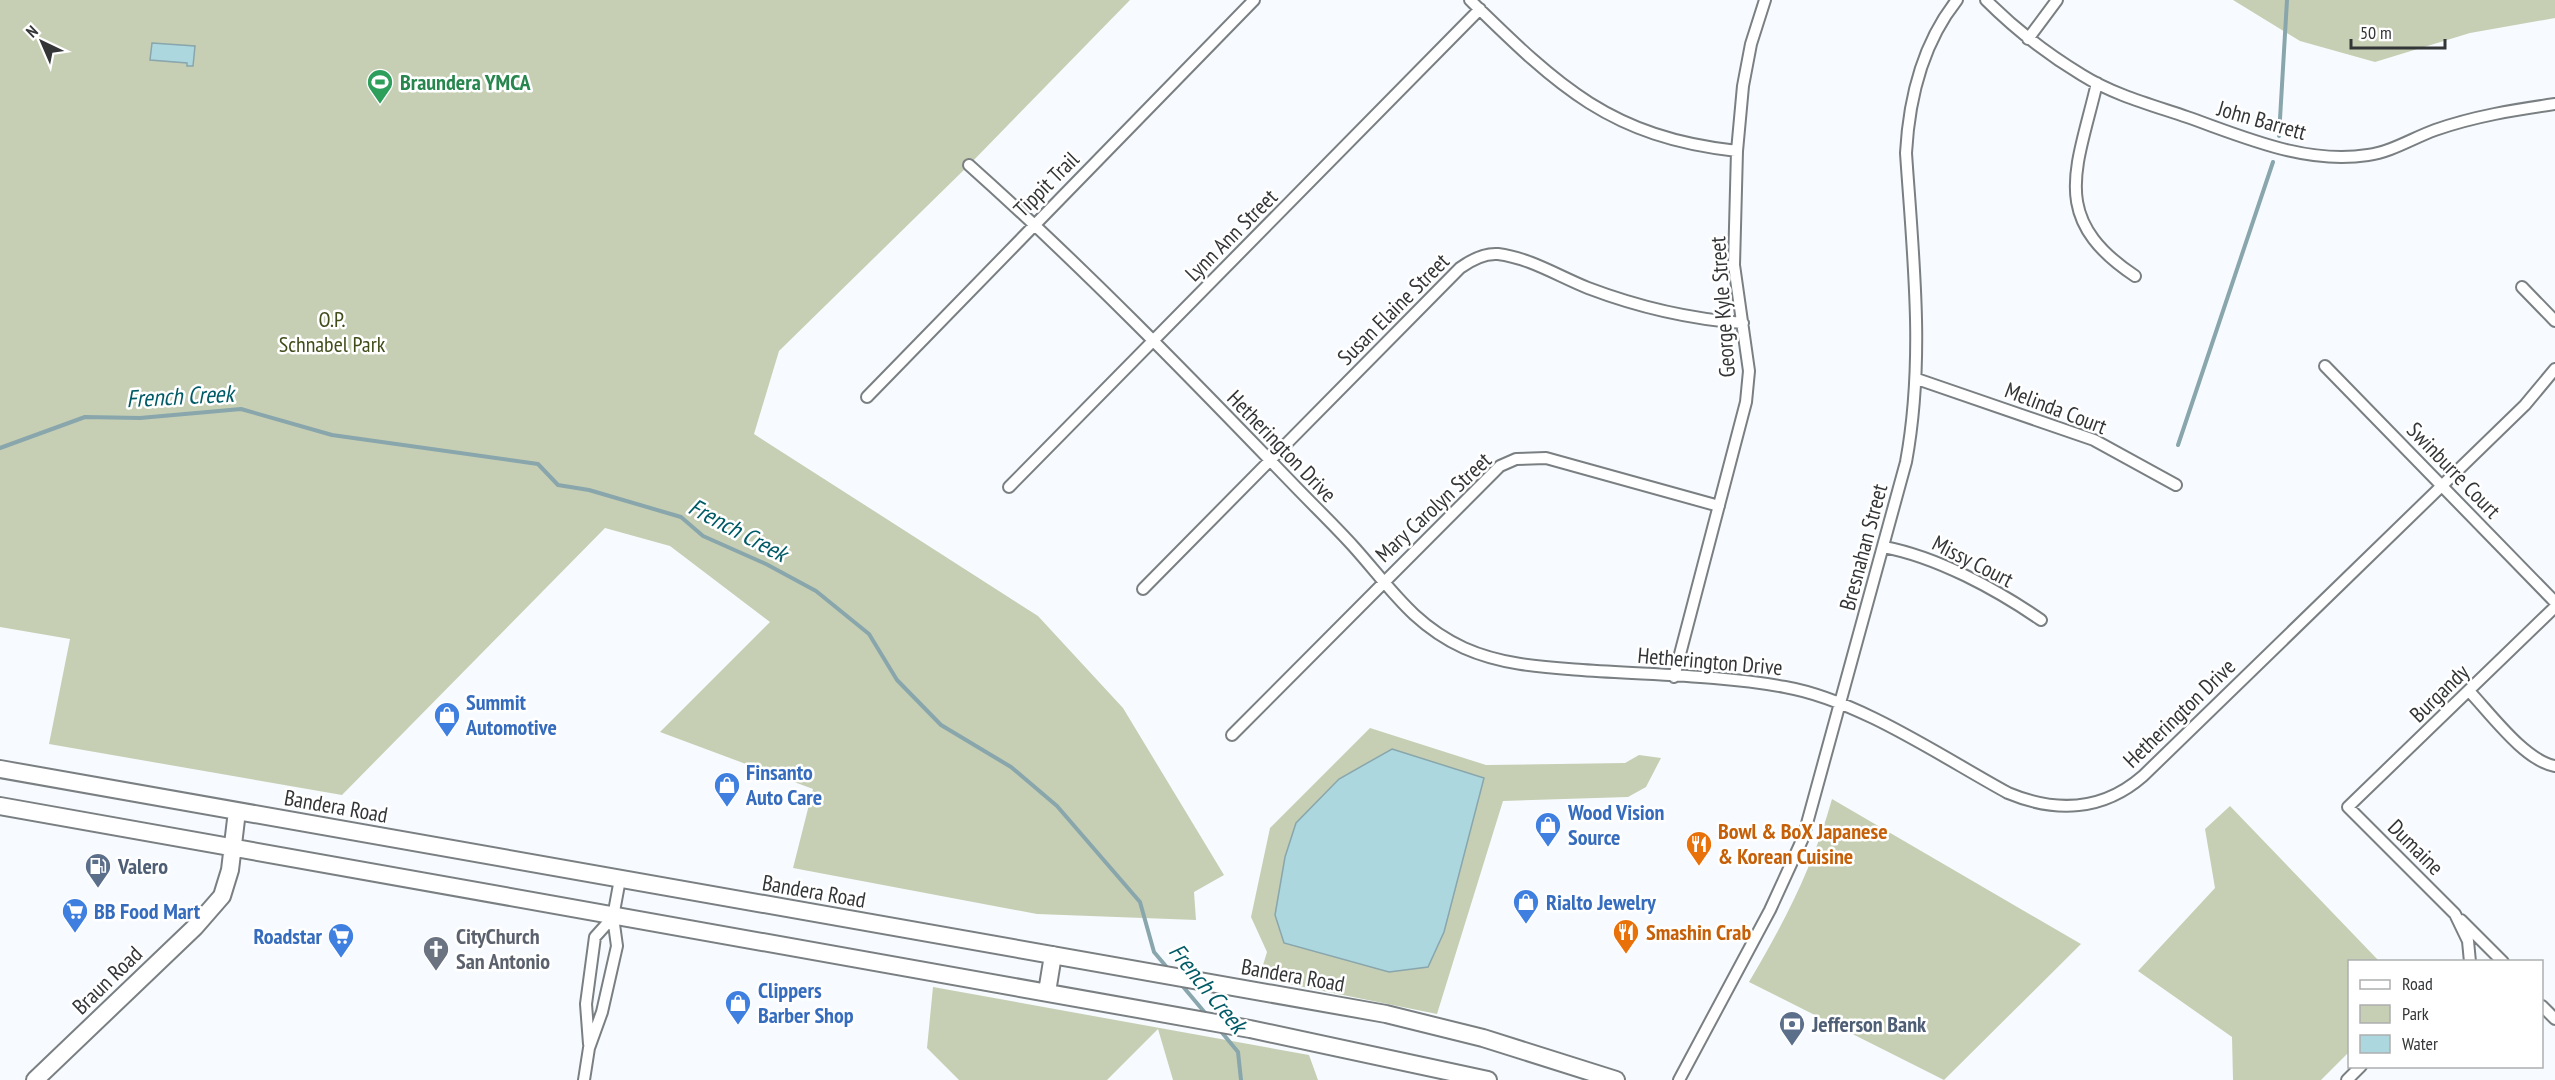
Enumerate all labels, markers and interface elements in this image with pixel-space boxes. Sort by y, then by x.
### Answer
north arrow [12,12,72,72]
scale bar [2351,12,2446,50]
text: N [22,21,42,41]
text: 50 m [2360,21,2392,44]
sports icon: Braundera YMCA [365,67,395,105]
place label: Braundera YMCA [400,68,531,96]
street label: John Barrett [2213,94,2310,146]
street label: Tippit Trail [1007,145,1085,223]
street label: Lynn Ann Street [1179,183,1283,287]
street label: George Kyle Street [1703,236,1741,378]
street label: Susan Elaine Street [1331,247,1455,371]
park label: O.P. Schnabel Park [279,305,386,358]
street label: Melinda Court [2001,376,2111,440]
water label: French Creek [126,378,237,414]
street label: Hetherington Drive [1221,384,1343,508]
street label: Swinburre Court [2401,416,2507,524]
street label: Mary Carolyn Street [1369,446,1497,568]
street label: Bresnahan Street [1833,481,1893,613]
water label: French Creek [683,491,795,570]
street label: Missy Court [1928,529,2018,593]
street label: Hetherington Drive [1636,641,1784,681]
street label: Hetherington Drive [2117,652,2241,774]
street label: Burgandy [2403,658,2475,728]
place label: Summit Automotive [465,688,557,741]
shop icon: Summit Automotive [432,700,462,738]
place label: Finsanto Auto Care [745,758,822,811]
shop icon: Finsanto Auto Care [712,770,742,808]
street label: Bandera Road [282,783,390,829]
place label: Wood Vision Source [1567,798,1665,851]
shop icon: Wood Vision Source [1533,810,1563,848]
street label: Dumaine [2382,813,2450,881]
place label: Bowl & BoX Japanese & Korean Cuisine [1718,817,1888,870]
restaurant icon: Bowl & BoX Japanese & Korean Cuisine [1684,829,1714,867]
fuel station icon: Valero [83,851,113,889]
place label: Valero [117,852,168,880]
street label: Bandera Road [760,868,868,914]
shop icon: Rialto Jewelry [1511,887,1541,925]
place label: Rialto Jewelry [1546,888,1657,916]
supermarket icon: BB Food Mart [60,896,90,934]
place label: BB Food Mart [94,897,201,925]
restaurant icon: Smashin Crab [1611,917,1641,955]
place label: Smashin Crab [1646,918,1751,946]
supermarket icon: Roadstar [326,921,356,959]
place label: Roadstar [254,922,323,950]
place label: CityChurch San Antonio [456,922,550,975]
church icon: CityChurch San Antonio [421,934,451,972]
water label: French Creek [1162,937,1256,1042]
street label: Braun Road [66,940,148,1020]
street label: Bandera Road [1239,952,1347,998]
legend [2348,960,2543,1068]
text: Road [2402,972,2433,995]
place label: Clippers Barber Shop [758,976,854,1029]
shop icon: Clippers Barber Shop [723,988,753,1026]
text: Park [2402,1002,2429,1025]
bank icon: Jefferson Bank [1777,1009,1807,1047]
place label: Jefferson Bank [1811,1010,1927,1038]
text: Water [2402,1032,2438,1055]

